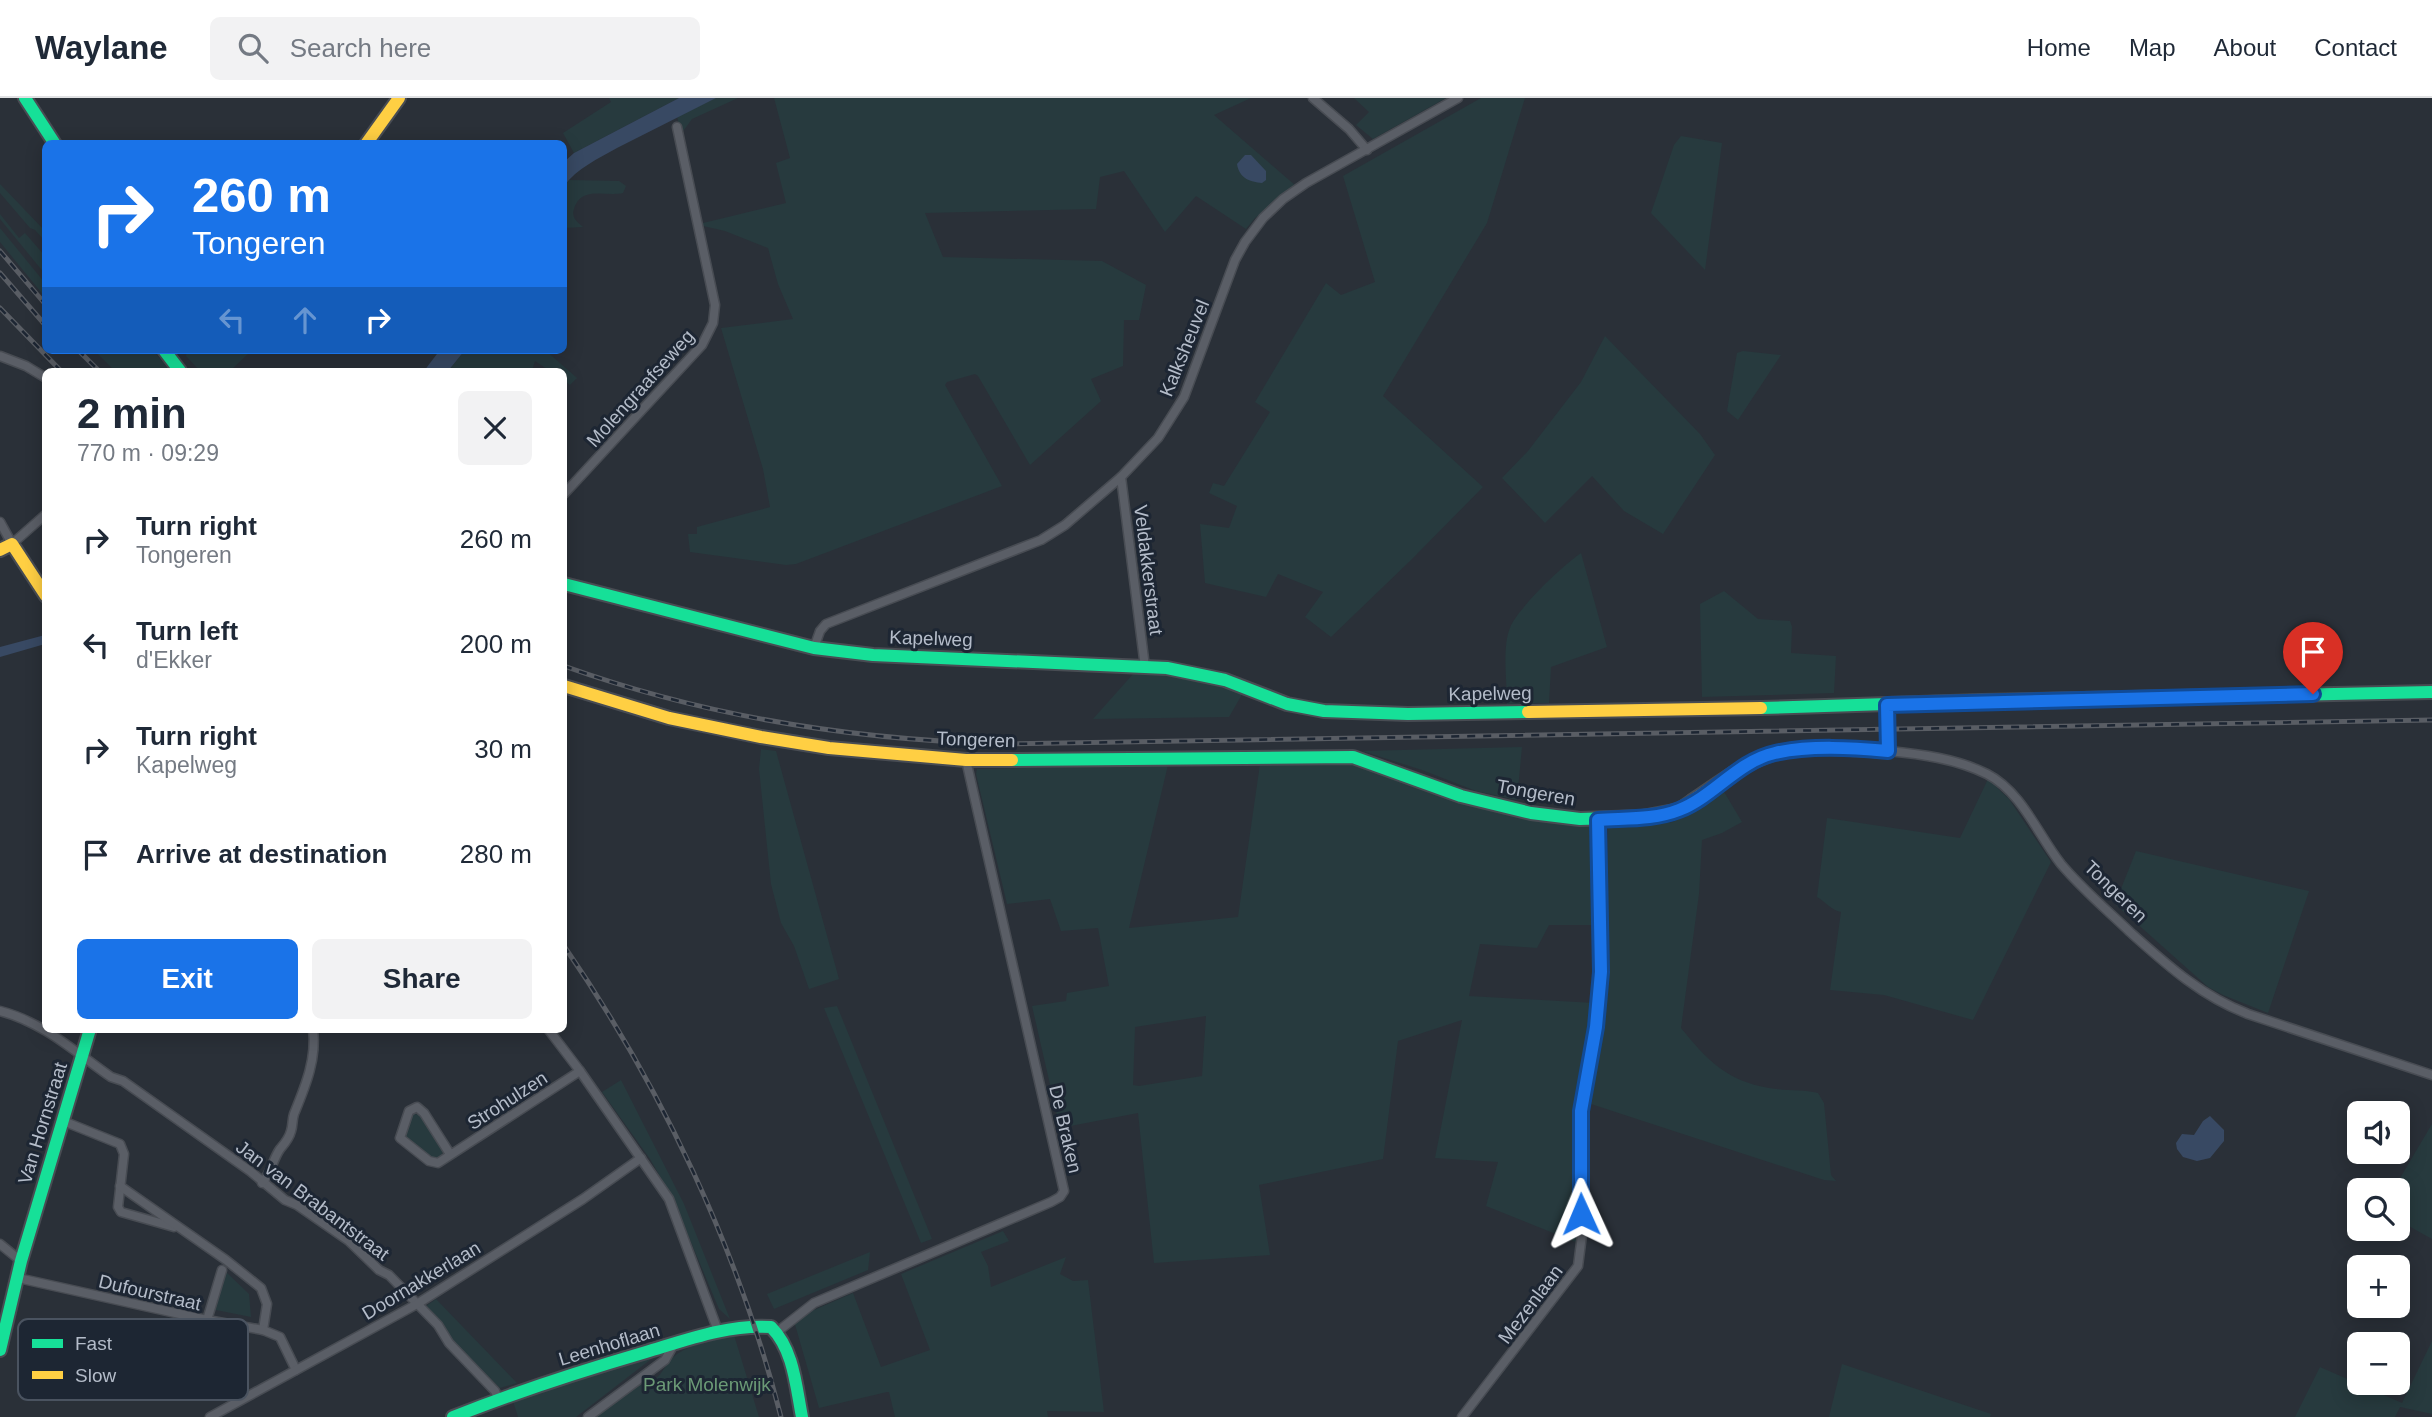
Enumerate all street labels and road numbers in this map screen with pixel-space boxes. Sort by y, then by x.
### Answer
street label: Kalksheuvel [1156,297,1213,400]
street label: Molengraafseweg [582,326,698,451]
street label: Veldakkerstraat [1130,504,1167,637]
street label: Kapelweg [889,627,973,650]
street label: Kapelweg [1448,682,1532,705]
street label: Tongeren [936,728,1016,751]
street label: Tongeren [1495,775,1577,810]
street label: Tongeren [2080,856,2151,926]
street label: Van Hornstraat [14,1059,71,1187]
street label: Strohulzen [463,1067,551,1134]
street label: De Braken [1045,1083,1086,1175]
street label: Jan van Brabantstraat [232,1136,394,1265]
street label: Doornakkerlaan [358,1237,484,1324]
street label: Mezenlaan [1494,1261,1567,1348]
street label: Dufourstraat [97,1270,204,1315]
street label: Leenhoflaan [556,1319,662,1370]

